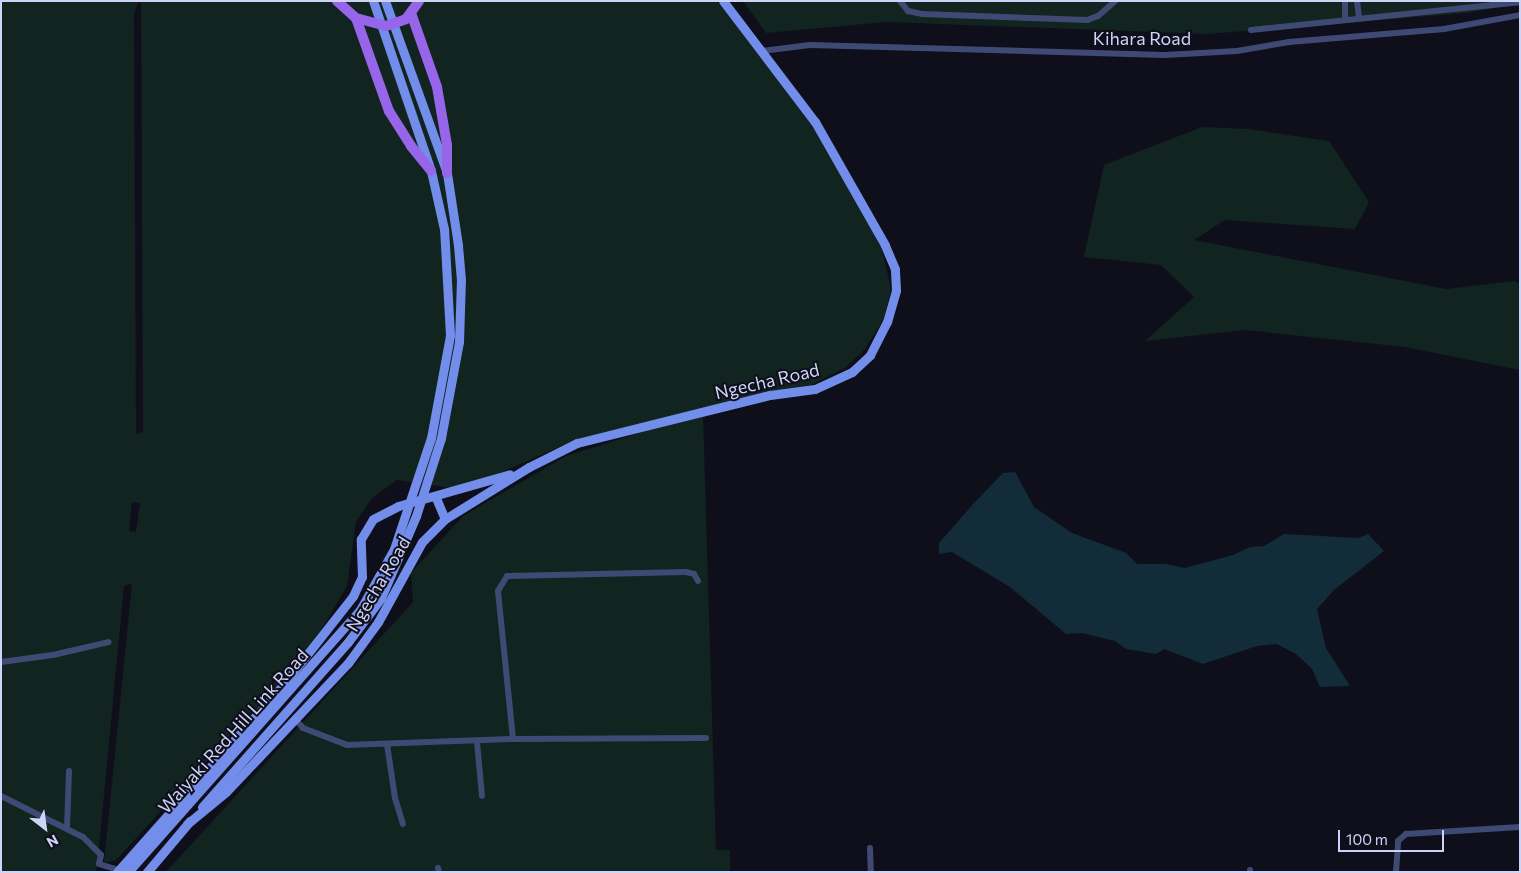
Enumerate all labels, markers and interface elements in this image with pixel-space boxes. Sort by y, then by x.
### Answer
street label: Kihara Road [1093,27,1191,49]
street label: Ngecha Road [713,358,821,404]
street label: Ngecha Road [341,533,415,635]
street label: Waiyaki Red Hill Link Road [153,644,313,818]
north arrow [20,803,70,853]
scale bar [1341,820,1447,852]
text: 100 m [1346,830,1388,848]
text: N [44,831,62,851]

